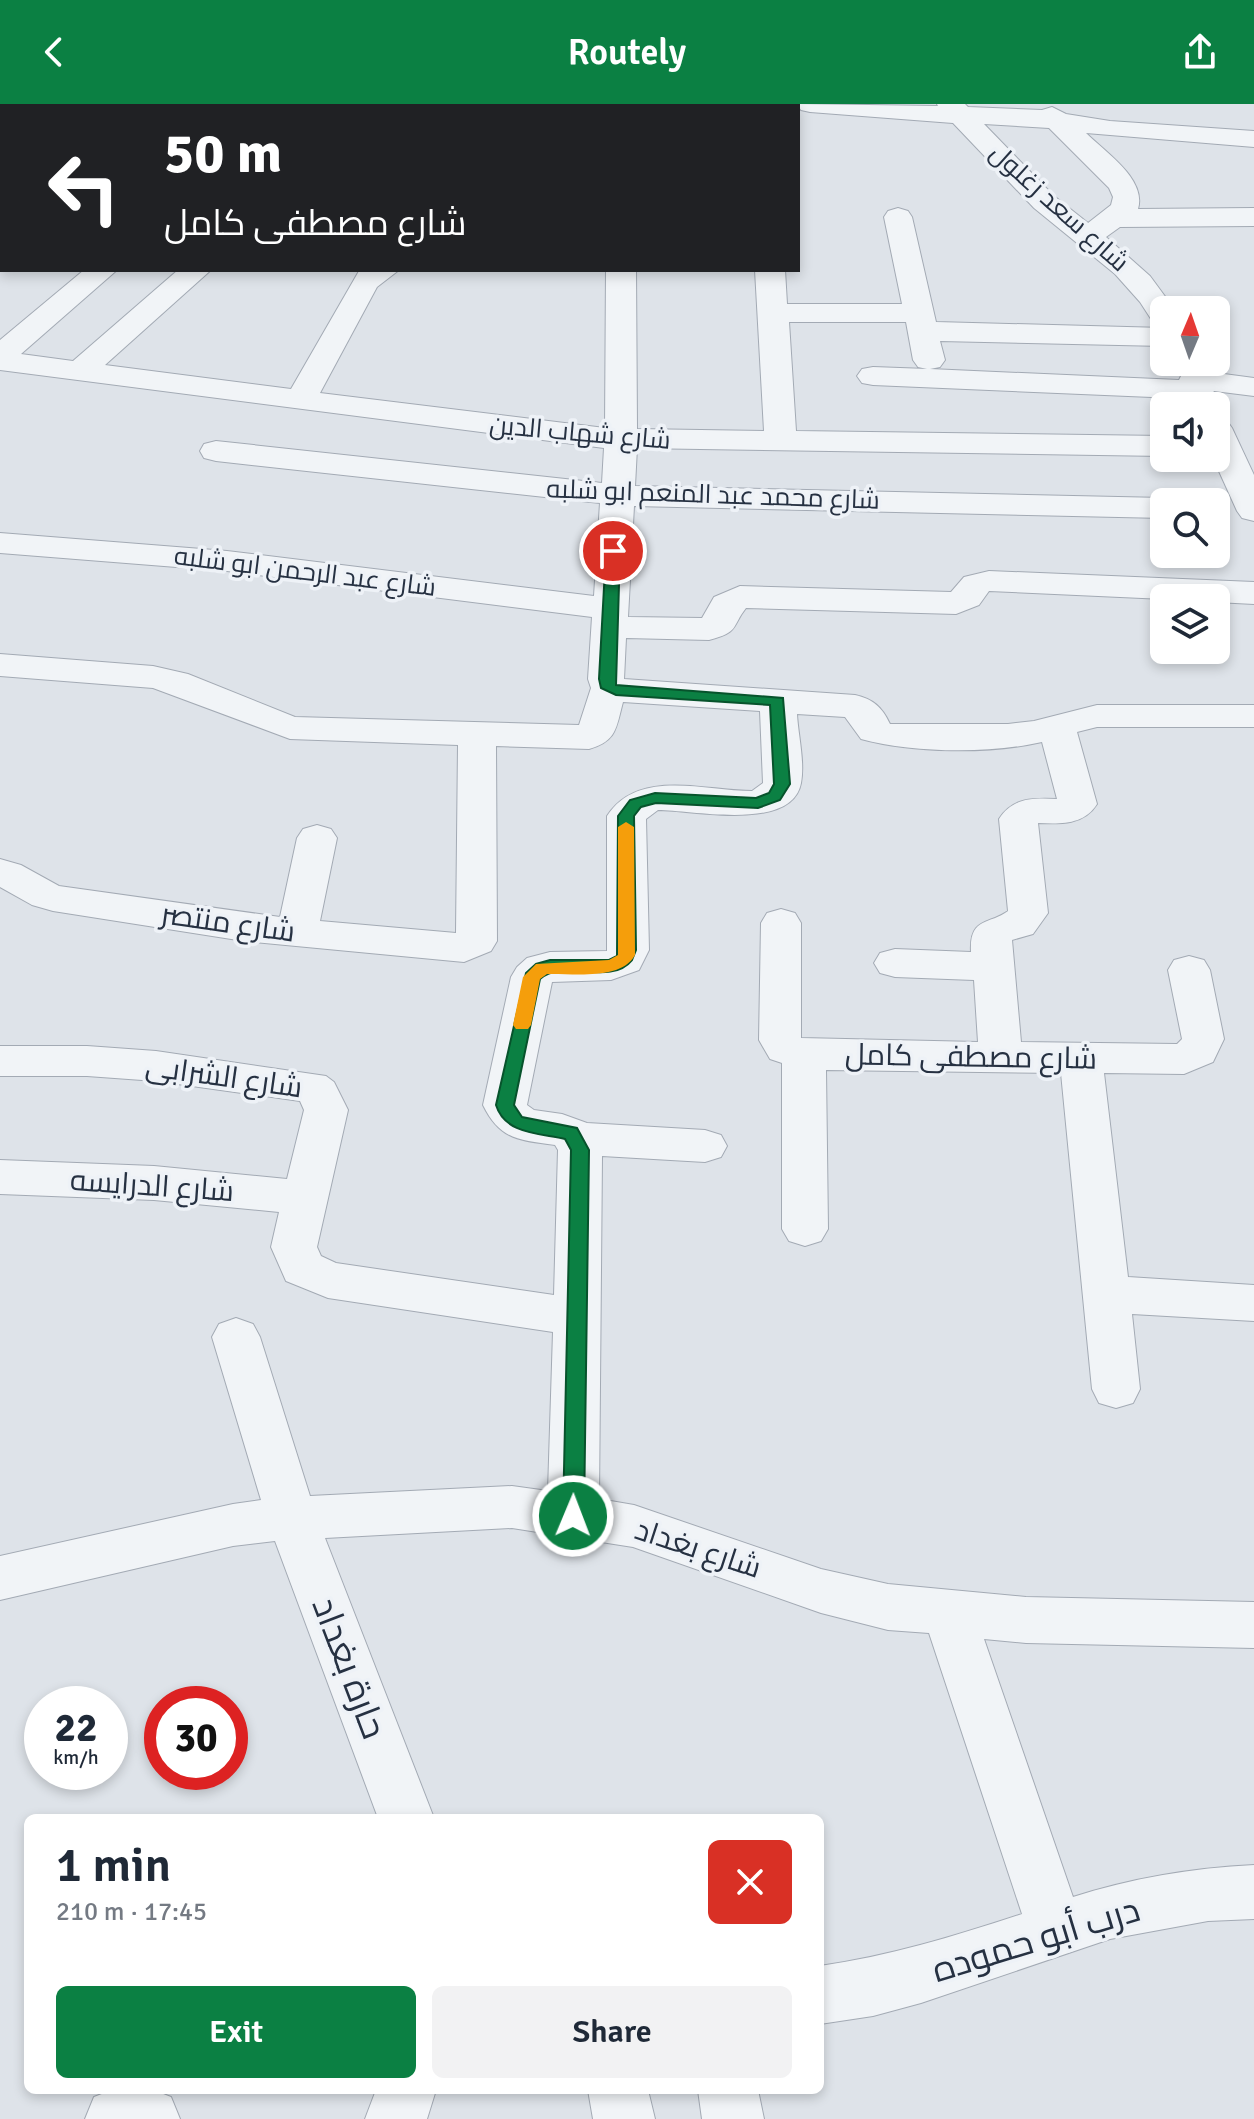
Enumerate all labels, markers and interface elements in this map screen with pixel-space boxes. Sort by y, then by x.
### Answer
icon: back [32,30,76,74]
text: Routely [568,30,686,75]
icon: share [1178,30,1222,74]
text: 50 m [164,119,282,188]
icon: left [32,136,136,240]
street label: شارع سعد زغلول [983,137,1135,279]
text: شارع مصطفى كامل [164,201,467,246]
north arrow [1150,296,1230,376]
map controls [1150,296,1230,664]
button: sound [1150,392,1230,472]
street label: شارع شهاب الدين [488,409,672,457]
street label: شارع محمد عبد المنعم ابو شلبه [546,473,880,518]
button: search [1150,488,1230,568]
pin [579,517,647,585]
icon: arrive [591,529,635,573]
street label: شارع عبد الرحمن ابو شلبه [172,540,438,604]
button: layers [1150,584,1230,664]
street label: شارع منتصر [156,895,298,952]
street label: شارع مصطفى كامل [845,1036,1097,1079]
street label: شارع الشرابى [143,1048,305,1107]
street label: شارع الدرايسه [69,1162,235,1211]
position arrow [531,1474,615,1558]
street label: شارع بغداد [630,1511,766,1588]
street label: حارة بغداد [302,1591,396,1745]
speed limit sign: 30 [144,1686,248,1790]
text: 22 [54,1703,98,1753]
text: km/h [53,1745,99,1770]
text: 1 min [56,1836,171,1895]
button: close [708,1840,792,1924]
street label: درب أبو حموده [926,1886,1145,1993]
text: 210 m · 17:45 [56,1896,207,1928]
button: Exit [56,1986,416,2078]
button: Share [432,1986,792,2078]

